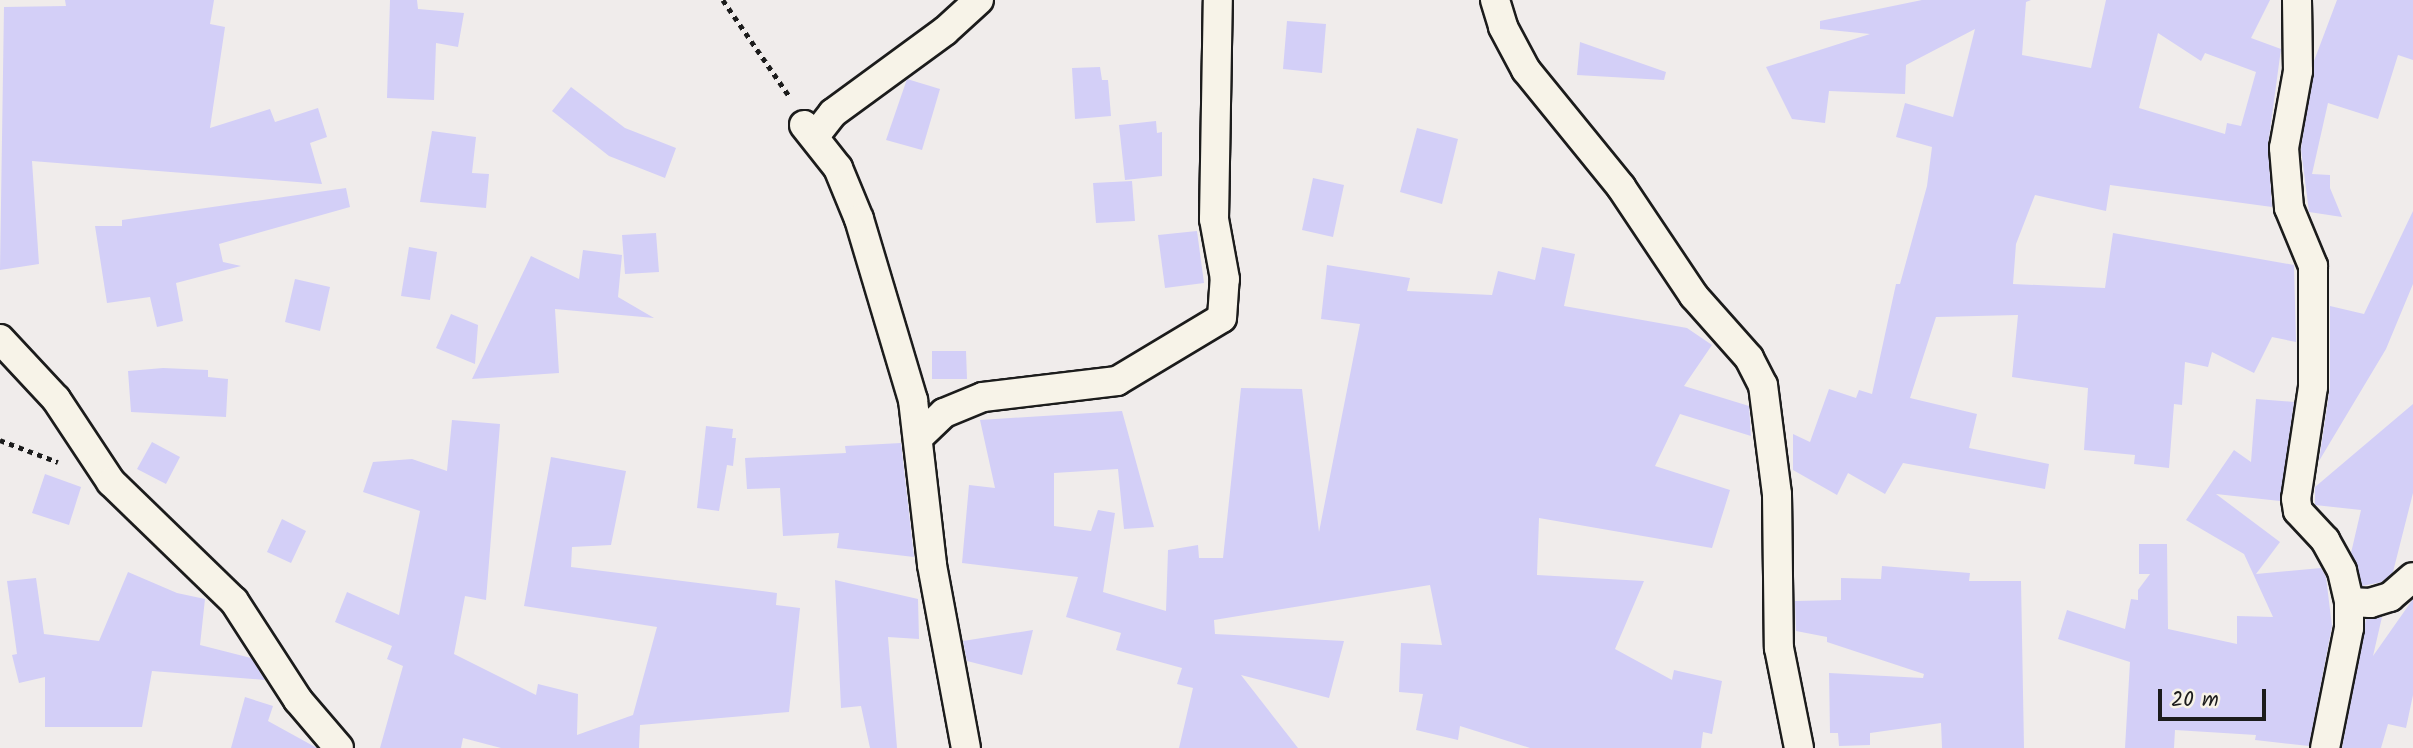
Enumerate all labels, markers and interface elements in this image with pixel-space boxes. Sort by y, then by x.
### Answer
scale bar [2161,674,2270,718]
text: 20 m [2171,684,2219,717]

